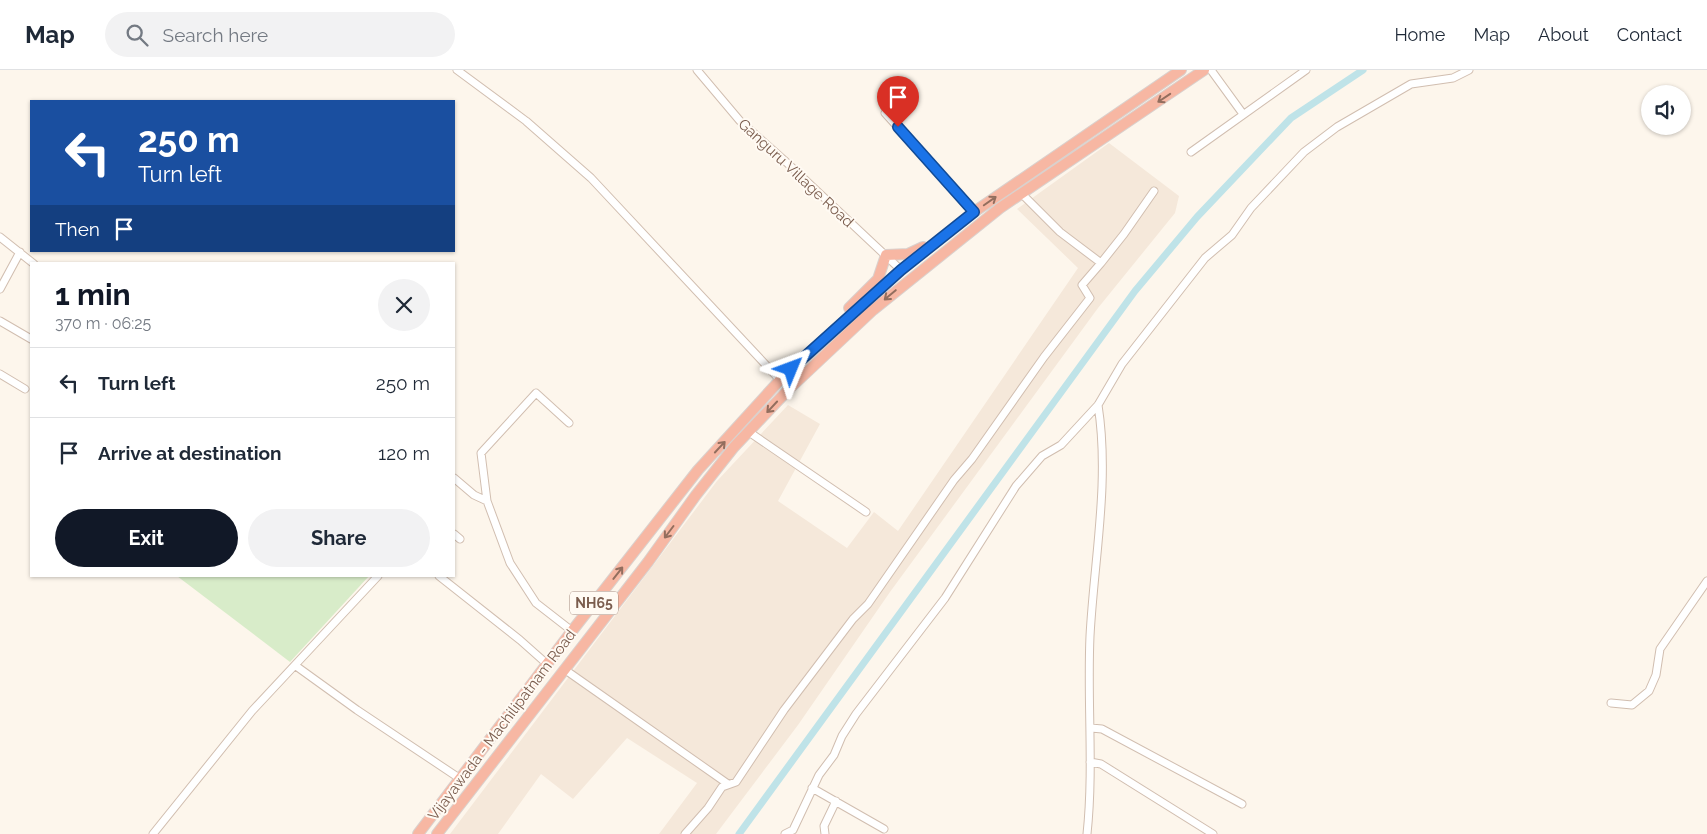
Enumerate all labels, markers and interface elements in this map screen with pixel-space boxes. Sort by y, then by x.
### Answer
search box [105,12,455,57]
text: Map [25,20,75,49]
icon: search [123,21,151,49]
text: Search here [163,24,268,46]
text: Home [1394,24,1445,45]
text: Map [1473,24,1510,45]
text: About [1538,24,1589,45]
text: Contact [1617,24,1682,45]
pin [877,76,919,127]
icon: arrive [884,83,912,111]
map controls [1641,85,1691,135]
button: sound [1641,85,1691,135]
one-way arrow [1157,93,1171,103]
street label: Ganguru Village Road [735,115,857,231]
text: 250 m [138,119,240,160]
icon: left [55,120,120,185]
text: Turn left [138,161,222,187]
one-way arrow [983,196,997,206]
icon: arrive [110,215,138,243]
text: Then [55,218,100,240]
text: 1 min [55,277,131,312]
button: close [378,279,430,331]
one-way arrow [884,290,897,301]
text: 370 m · 06:25 [55,314,151,333]
position arrow [764,342,816,394]
icon: left [55,369,83,397]
text: Turn left [98,372,175,394]
text: 250 m [376,372,430,394]
one-way arrow [767,400,779,413]
icon: arrive [55,439,83,467]
one-way arrow [714,440,726,453]
text: Arrive at destination [98,442,282,464]
text: 120 m [378,442,430,464]
button: Exit [55,509,238,567]
button: Share [248,509,430,567]
one-way arrow [663,525,674,538]
one-way arrow [612,567,623,580]
road number: NH65 [570,592,618,614]
street label: Vijayawada - Machilipatnam Road [424,626,580,824]

